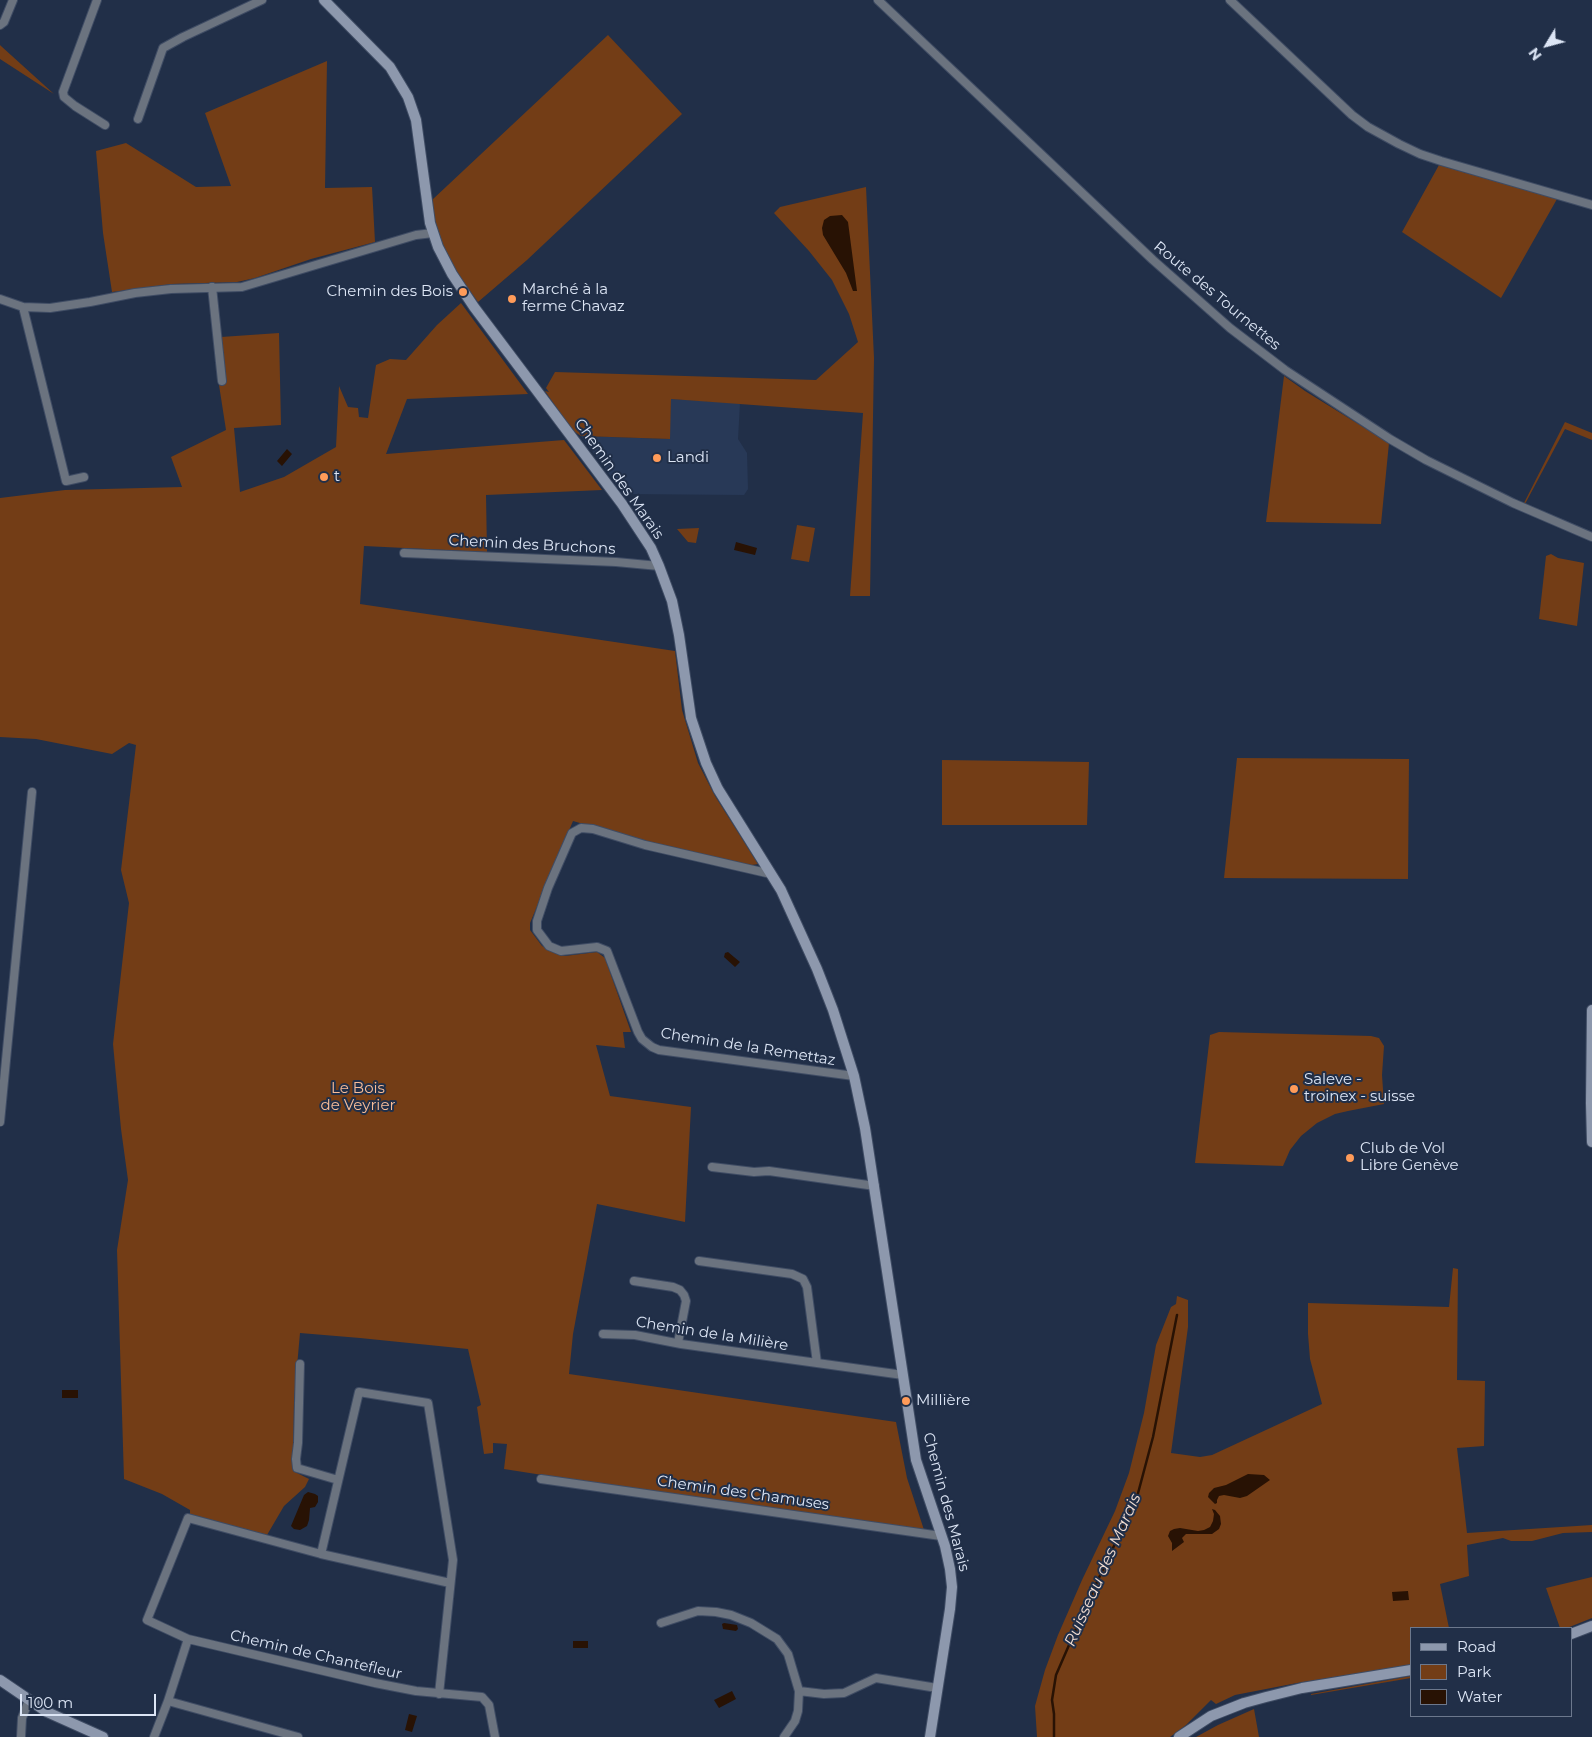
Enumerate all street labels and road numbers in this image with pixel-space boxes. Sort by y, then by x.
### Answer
street label: Route des Tournettes [1150,238,1284,354]
street label: Chemin des Marais [571,415,667,543]
street label: Chemin des Bruchons [448,532,616,558]
street label: Chemin de la Remettaz [659,1024,837,1070]
street label: Chemin de la Milière [634,1313,790,1355]
street label: Chemin des Marais [919,1431,973,1573]
street label: Chemin des Chamuses [656,1472,830,1514]
street label: Chemin de Chantefleur [228,1626,404,1684]

